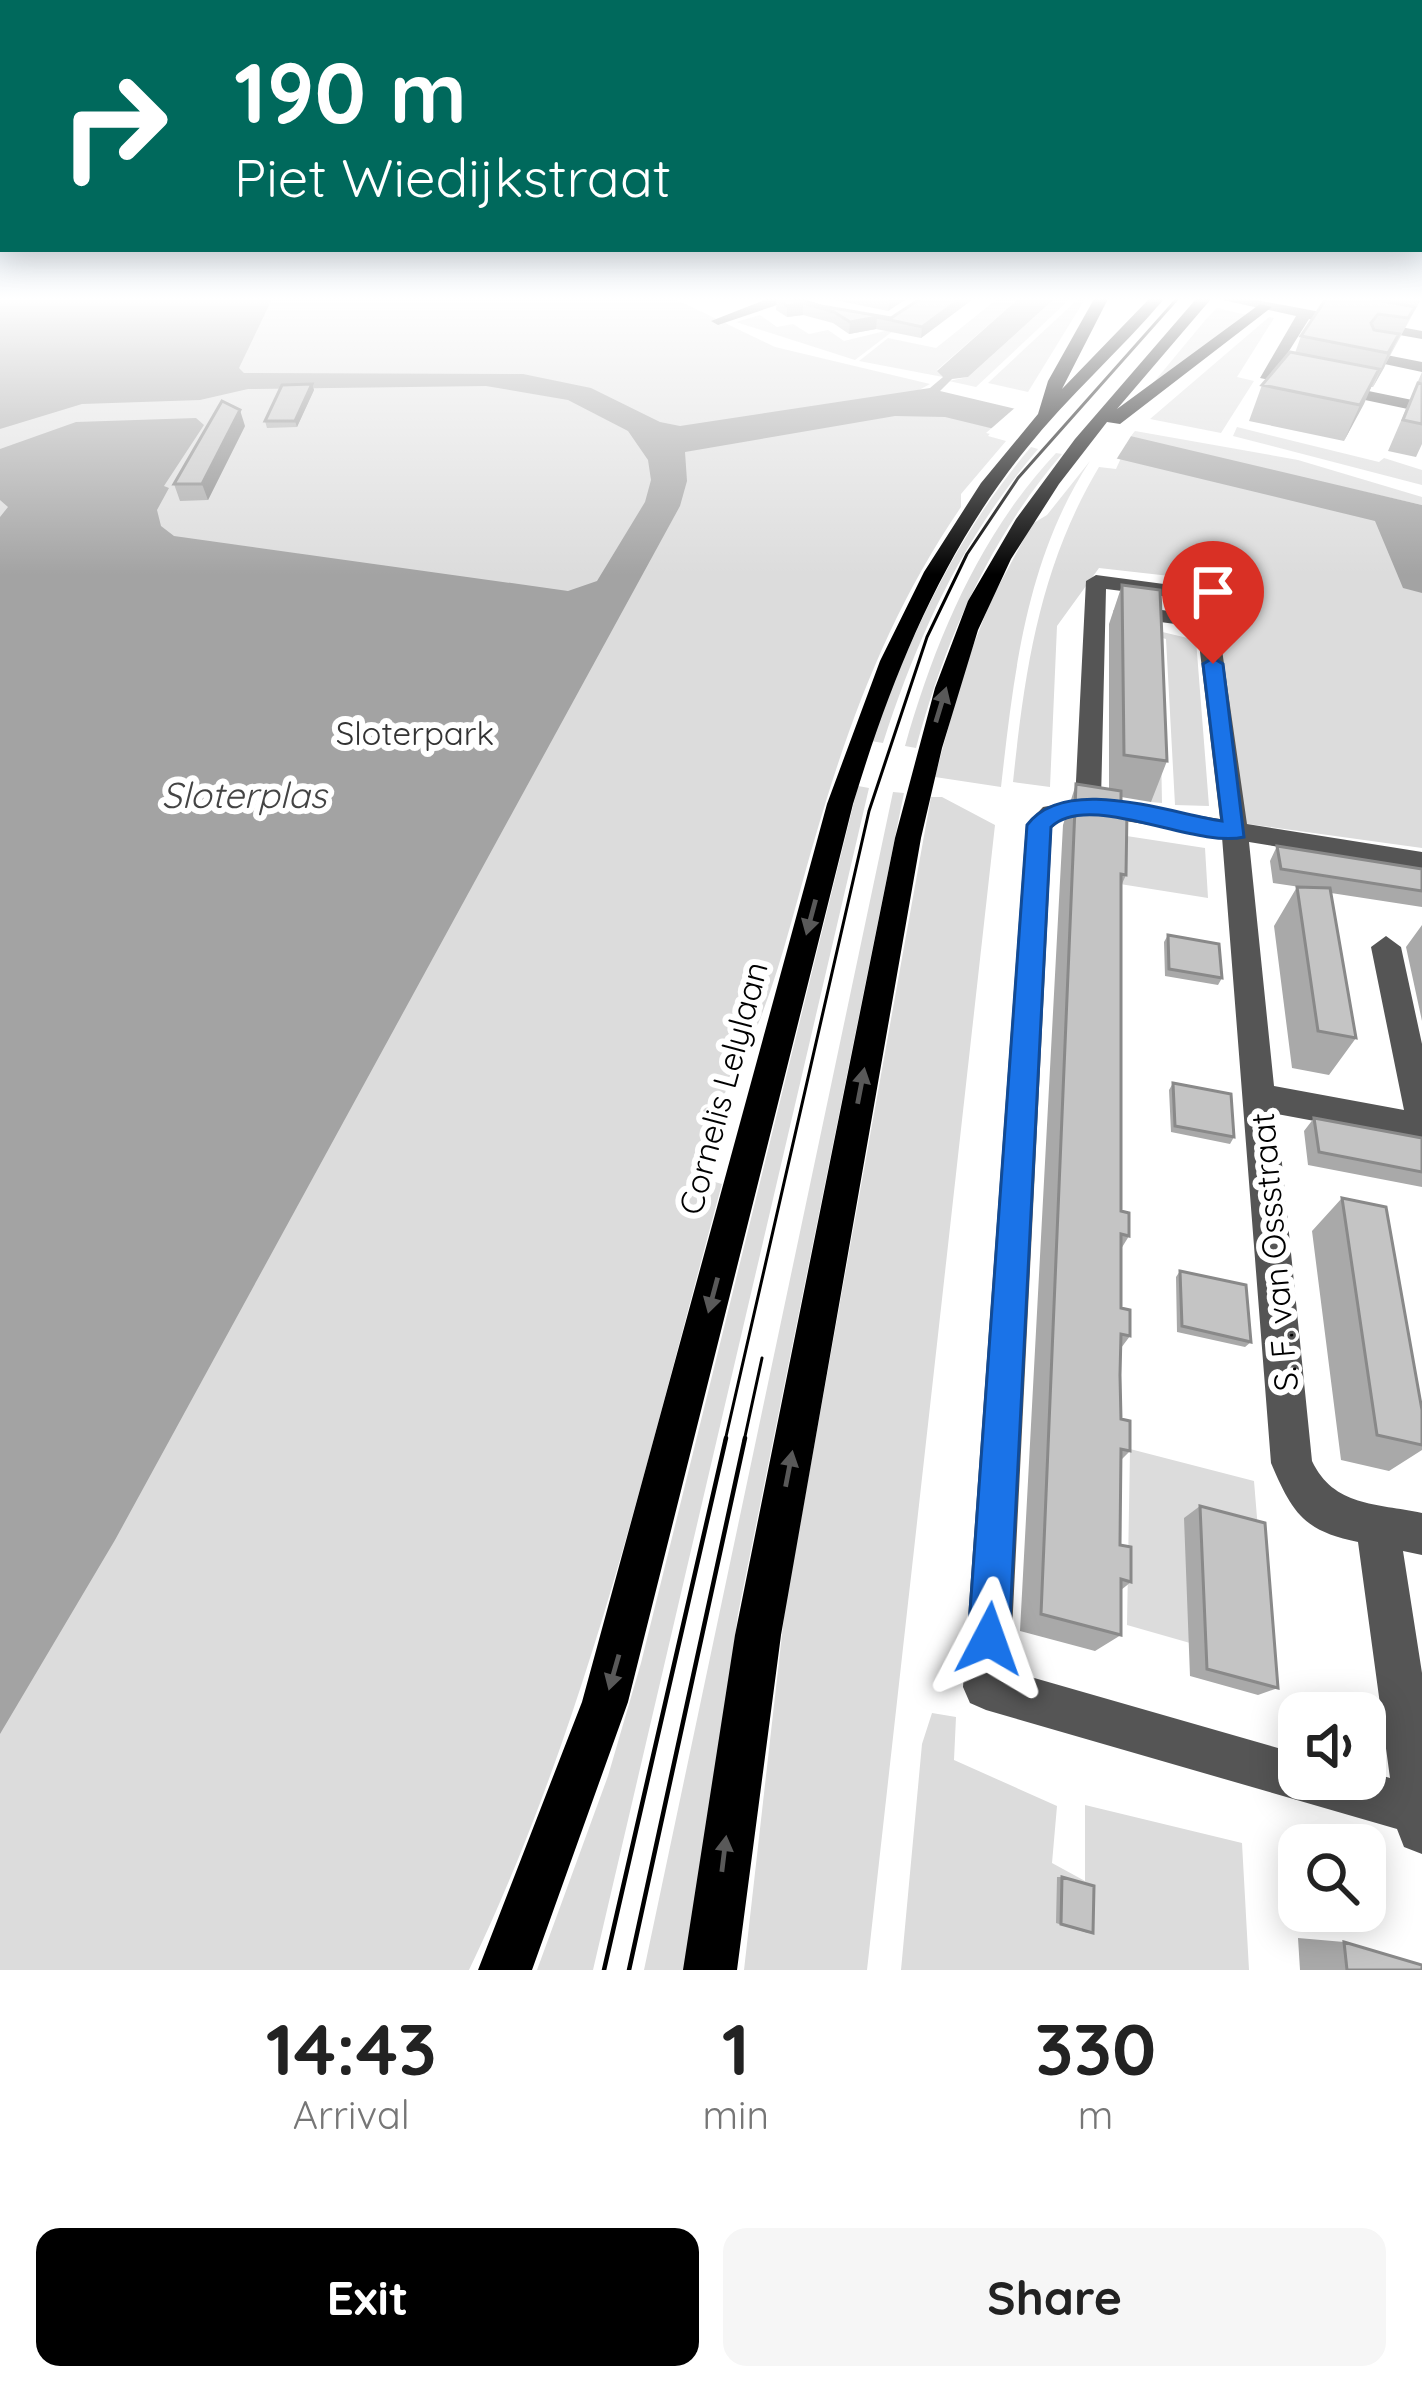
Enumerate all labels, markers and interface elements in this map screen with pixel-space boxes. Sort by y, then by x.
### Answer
text: 190 m [234,39,467,144]
icon: right [36,48,192,204]
text: Piet Wiedijkstraat [234,143,671,211]
pin [1162,541,1264,664]
icon: arrive [1180,559,1246,625]
one-way arrow [933,686,952,723]
park label: Sloterpark [336,712,494,753]
water label: Sloterplas [162,772,329,817]
one-way arrow [800,899,819,936]
street label: Cornelis Lelylaan [669,957,776,1219]
one-way arrow [853,1067,871,1105]
street label: S. F. van Ossstraat [1241,1111,1306,1393]
one-way arrow [703,1277,722,1314]
one-way arrow [780,1450,799,1488]
position arrow [926,1576,1052,1702]
one-way arrow [603,1654,622,1691]
map controls [1278,1692,1386,1932]
button: sound [1278,1692,1386,1800]
button: search [1278,1824,1386,1932]
one-way arrow [714,1835,733,1872]
text: 14:43 [266,2003,437,2093]
text: 1 [722,2003,750,2093]
text: 330 [1035,2003,1156,2093]
text: Arrival [293,2090,410,2139]
text: min [702,2090,769,2139]
text: m [1078,2090,1113,2139]
button: Exit [36,2228,699,2366]
button: Share [723,2228,1386,2366]

